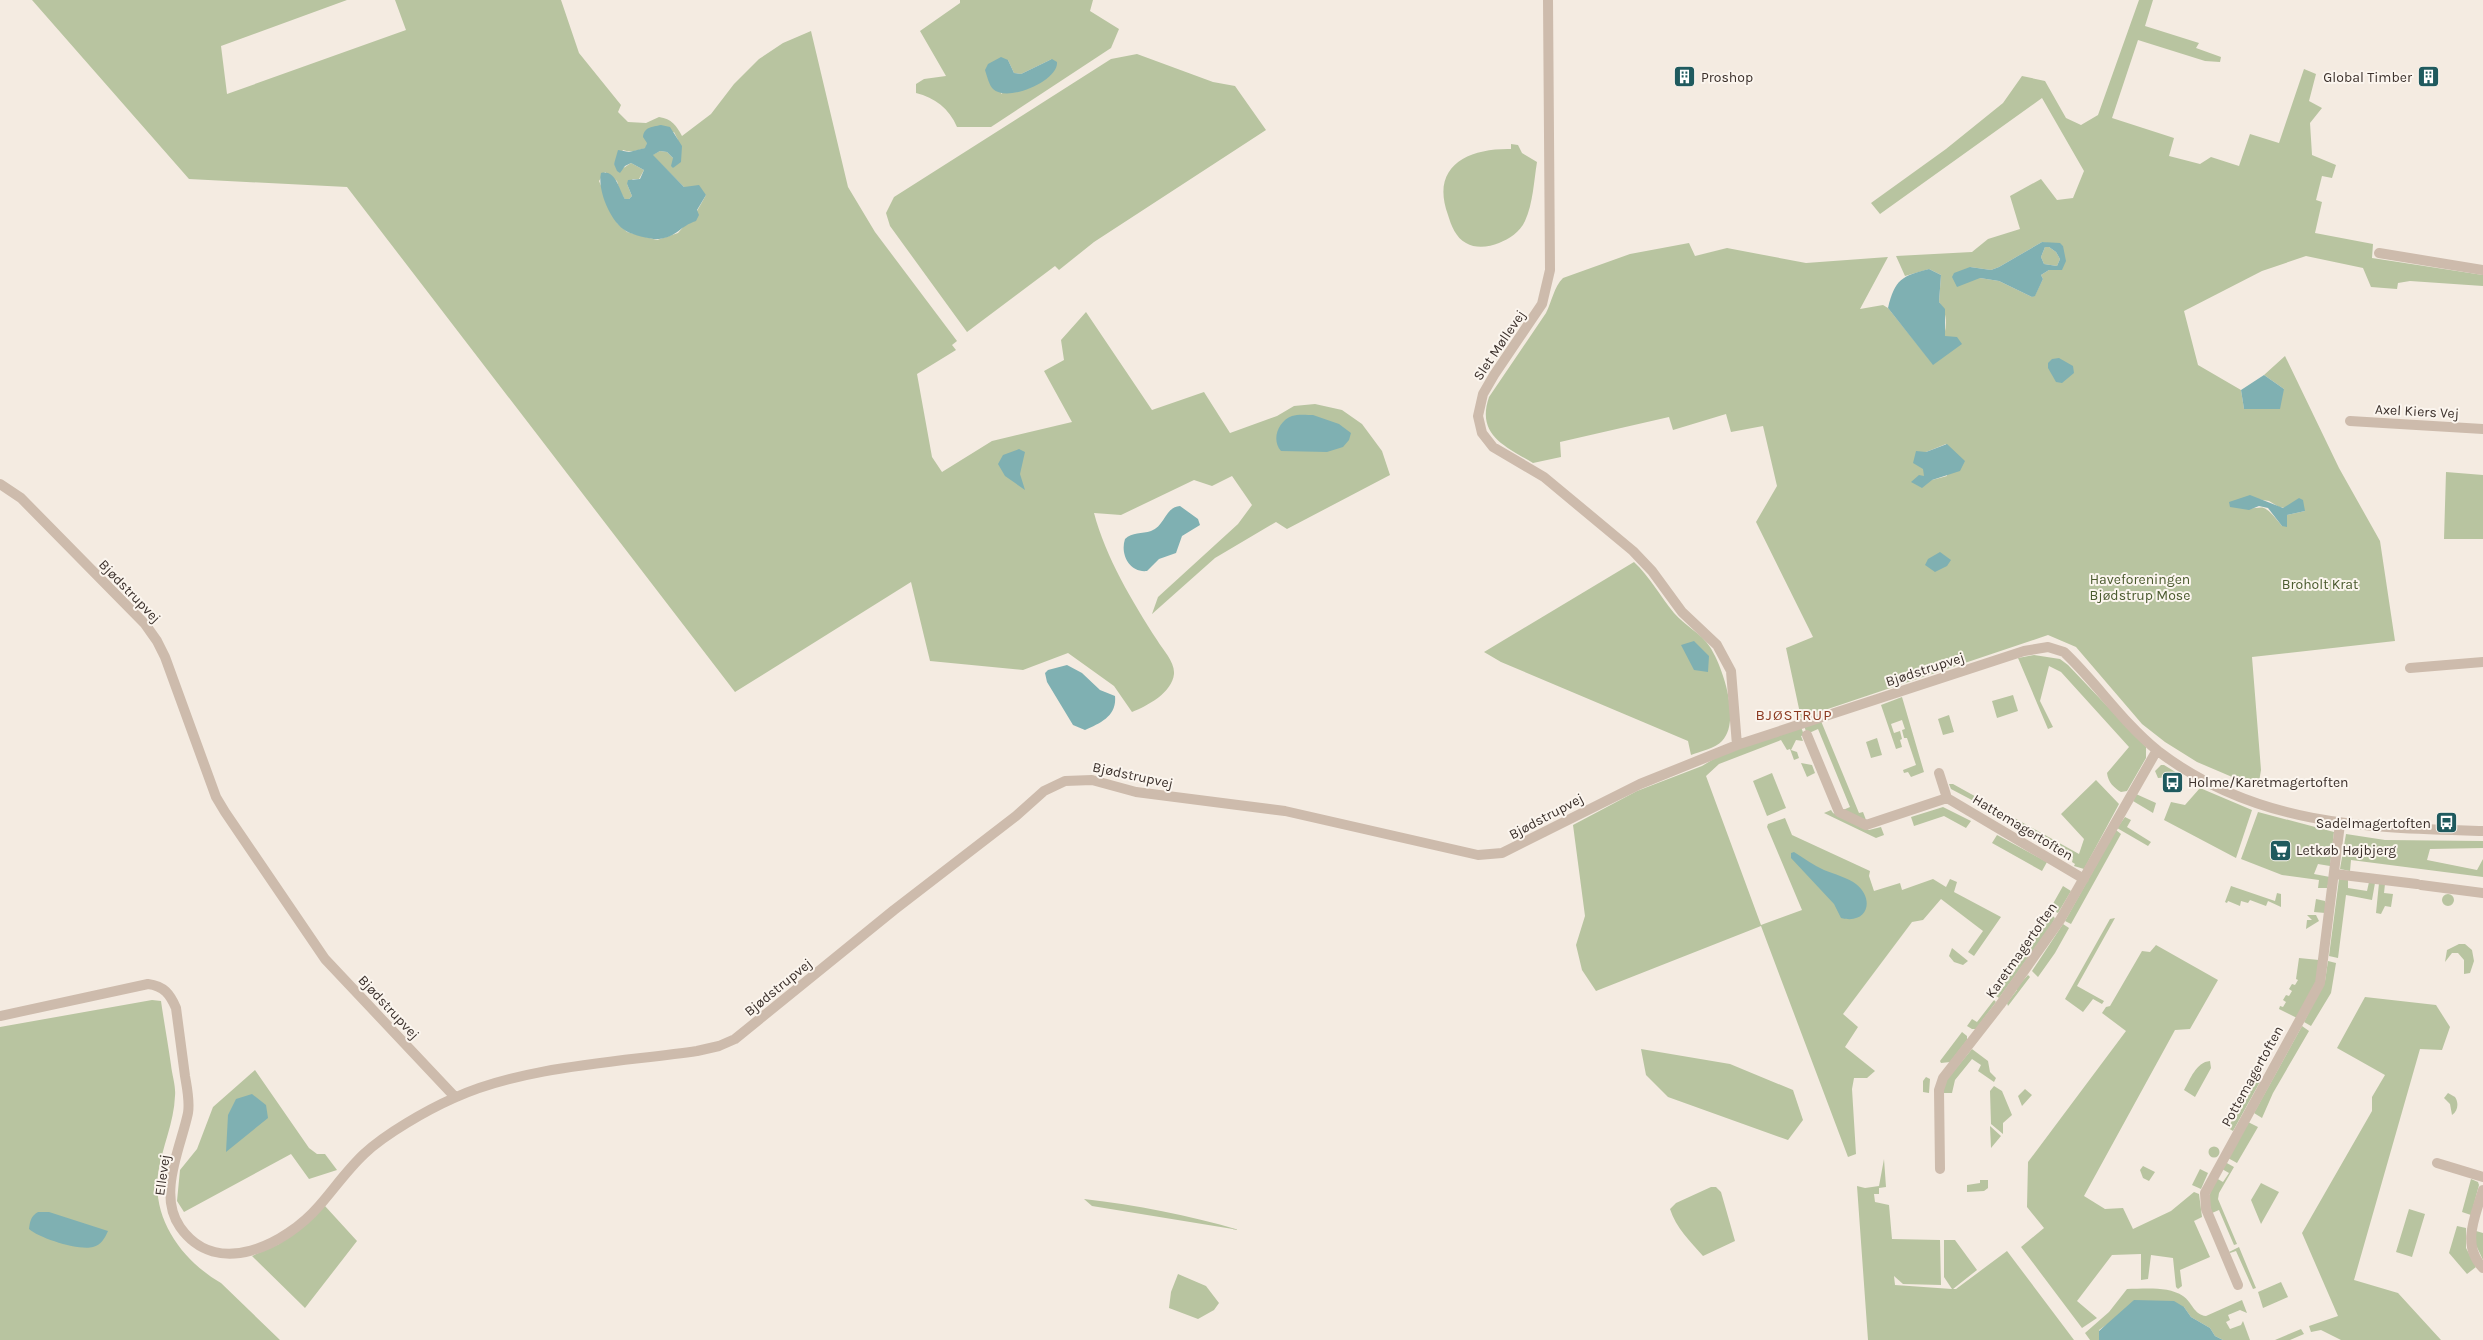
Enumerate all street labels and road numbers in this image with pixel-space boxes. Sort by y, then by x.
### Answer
street label: Slet Møllevej [1470,307,1529,384]
street label: Axel Kiers Vej [2374,401,2459,422]
street label: Bjødstrupvej [95,556,164,627]
street label: Bjødstrupvej [1884,649,1967,690]
street label: Bjødstrupvej [1091,759,1175,792]
street label: Bjødstrupvej [1506,790,1586,843]
street label: Hattemagertoften [1969,791,2076,864]
street label: Karetmagertoften [1982,899,2061,1002]
street label: Bjødstrupvej [741,955,816,1020]
street label: Bjødstrupvej [354,972,423,1043]
street label: Pottemagertoften [2218,1023,2287,1130]
street label: Ellevej [151,1153,174,1197]

